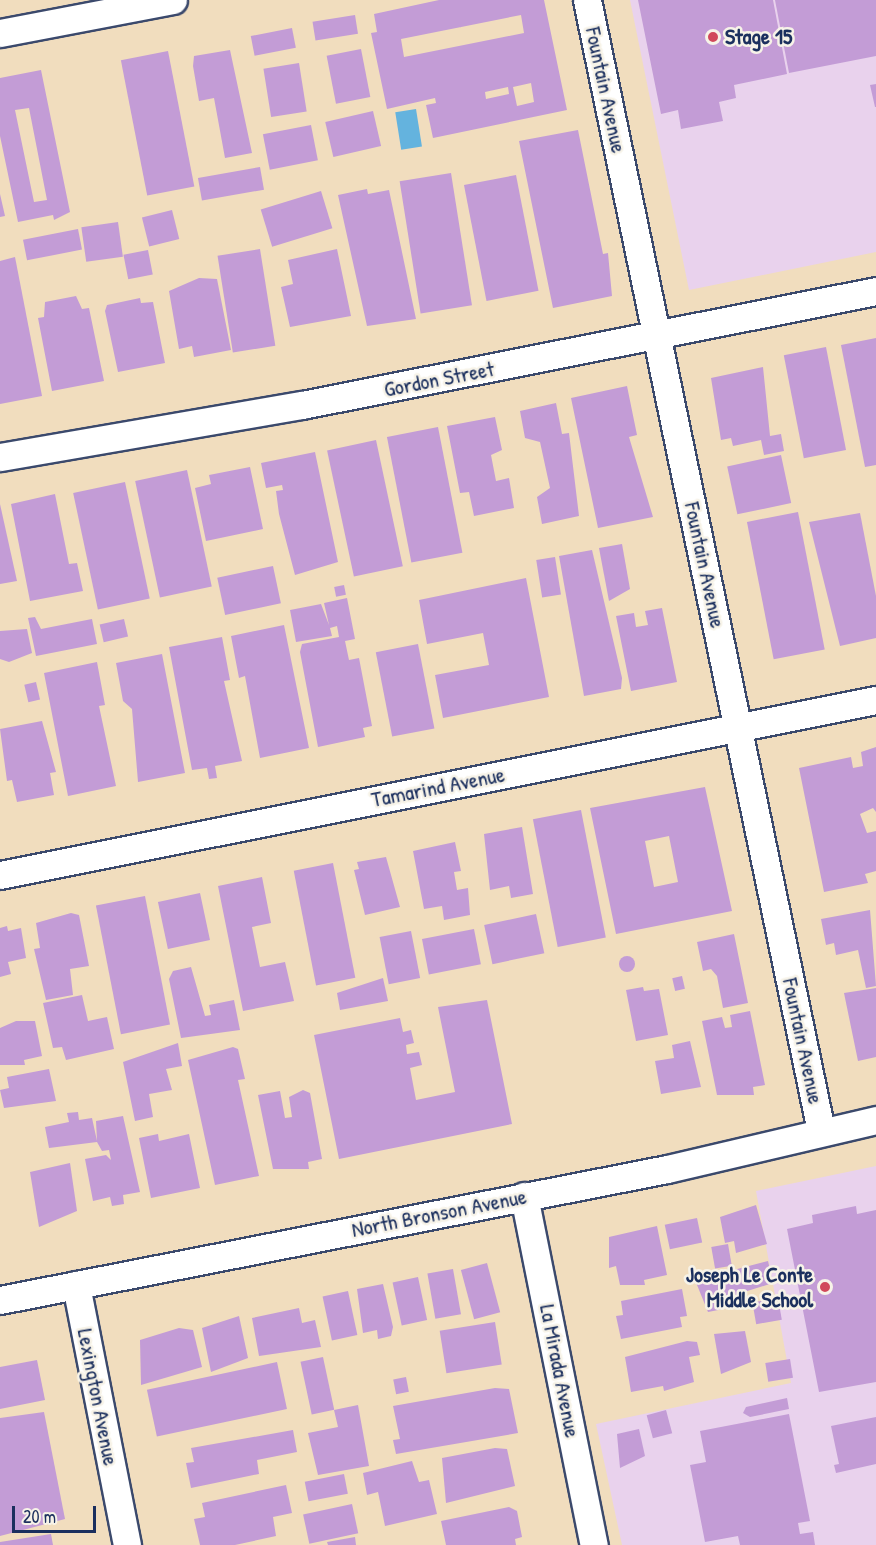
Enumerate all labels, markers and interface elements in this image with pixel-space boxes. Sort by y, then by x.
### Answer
place label: Stage 15 [725,24,792,50]
street label: Fountain Avenue [580,25,632,155]
marker: Stage 15 [706,30,720,44]
street label: Gordon Street [382,355,496,403]
street label: Fountain Avenue [679,500,731,630]
street label: Tamarind Avenue [369,761,507,813]
street label: Fountain Avenue [777,976,829,1106]
street label: North Bronson Avenue [349,1183,529,1243]
place label: Joseph Le Conte Middle School [686,1261,813,1312]
marker: Joseph Le Conte Middle School [818,1280,832,1294]
street label: La Mirada Avenue [534,1302,586,1440]
street label: Lexington Avenue [72,1326,124,1468]
scale bar [15,1494,99,1532]
text: 20 m [23,1504,56,1529]

